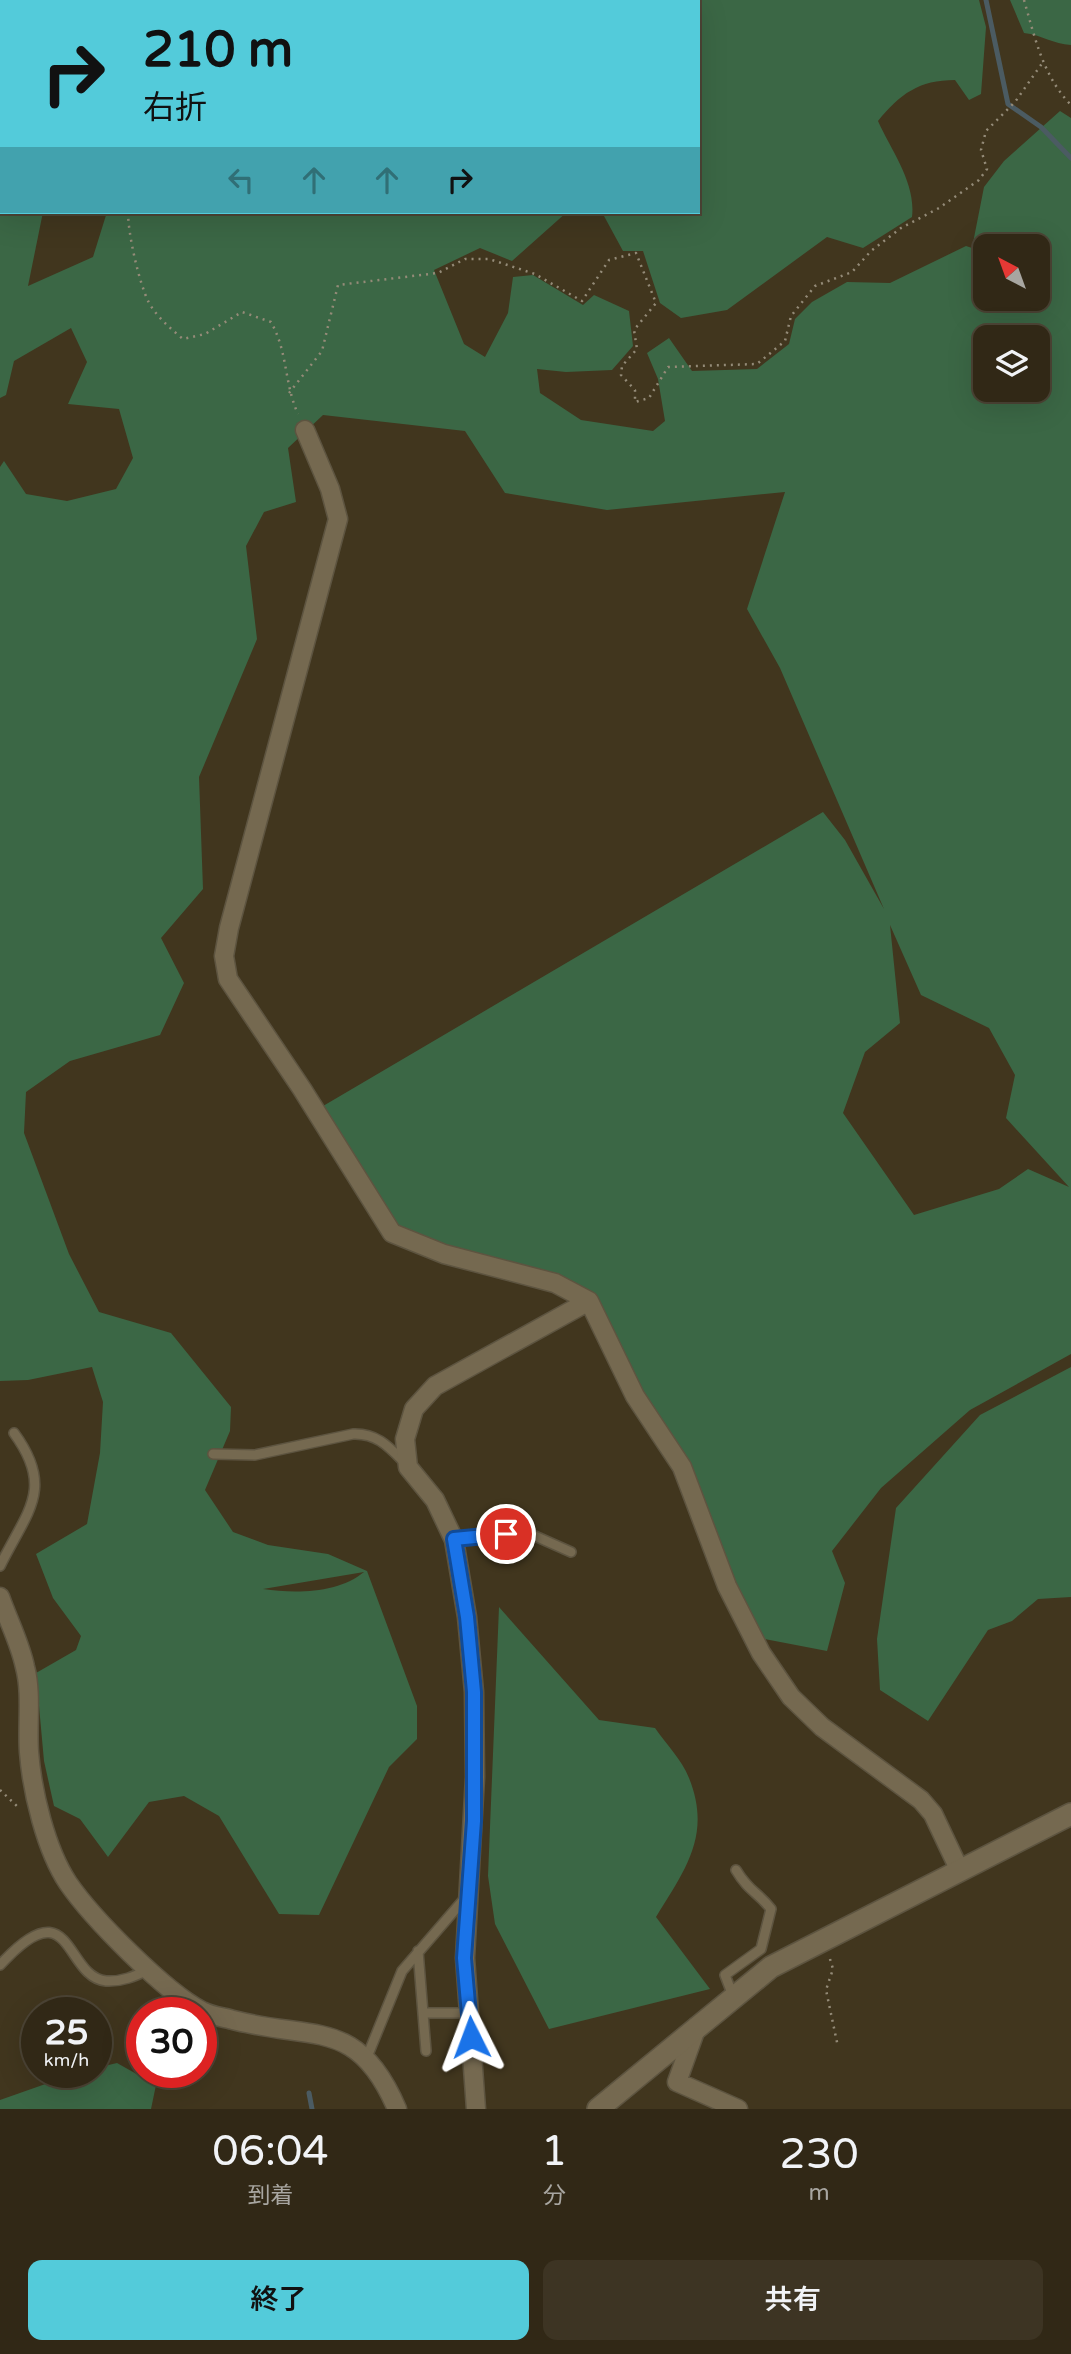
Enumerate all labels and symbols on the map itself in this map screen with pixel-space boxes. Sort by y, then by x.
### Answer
north arrow [973,234,1050,312]
pin [476,1504,536,1564]
speed limit sign: 30 [126,1997,217,2088]
position arrow [434,2000,508,2074]

